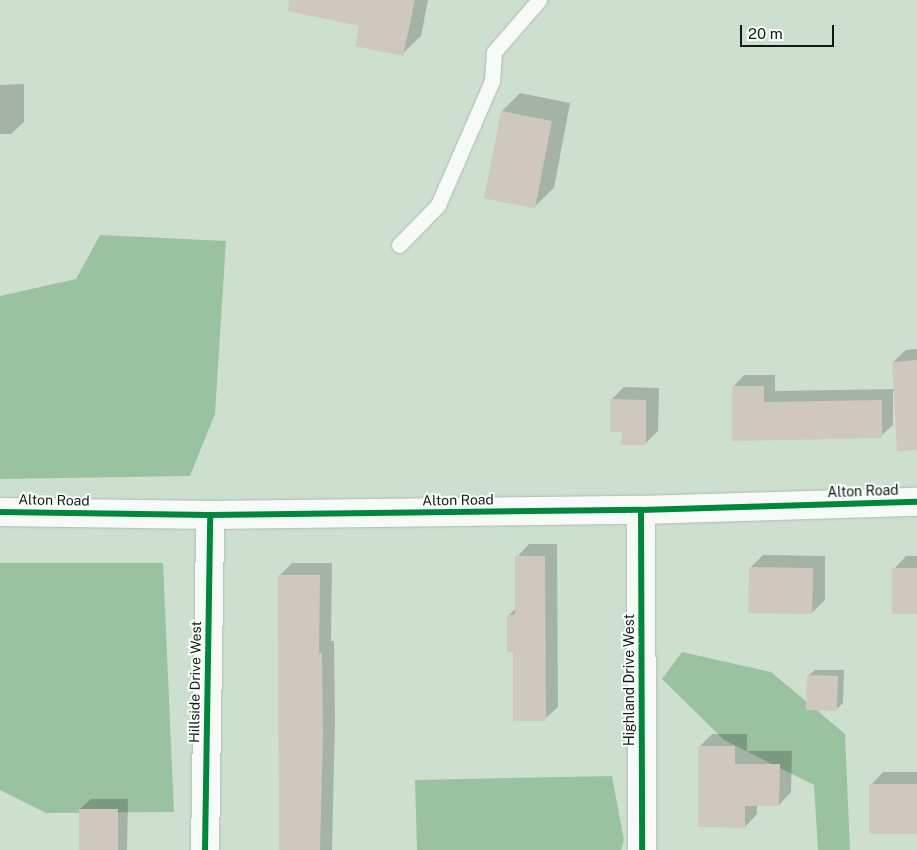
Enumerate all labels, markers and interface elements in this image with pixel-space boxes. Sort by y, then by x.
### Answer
scale bar [742,15,836,47]
text: 20 m [748,25,783,42]
street label: Alton Road [827,481,899,501]
street label: Alton Road [18,491,90,509]
street label: Alton Road [422,491,494,509]
street label: Highland Drive West [621,614,637,746]
street label: Hillside Drive West [186,621,204,743]

